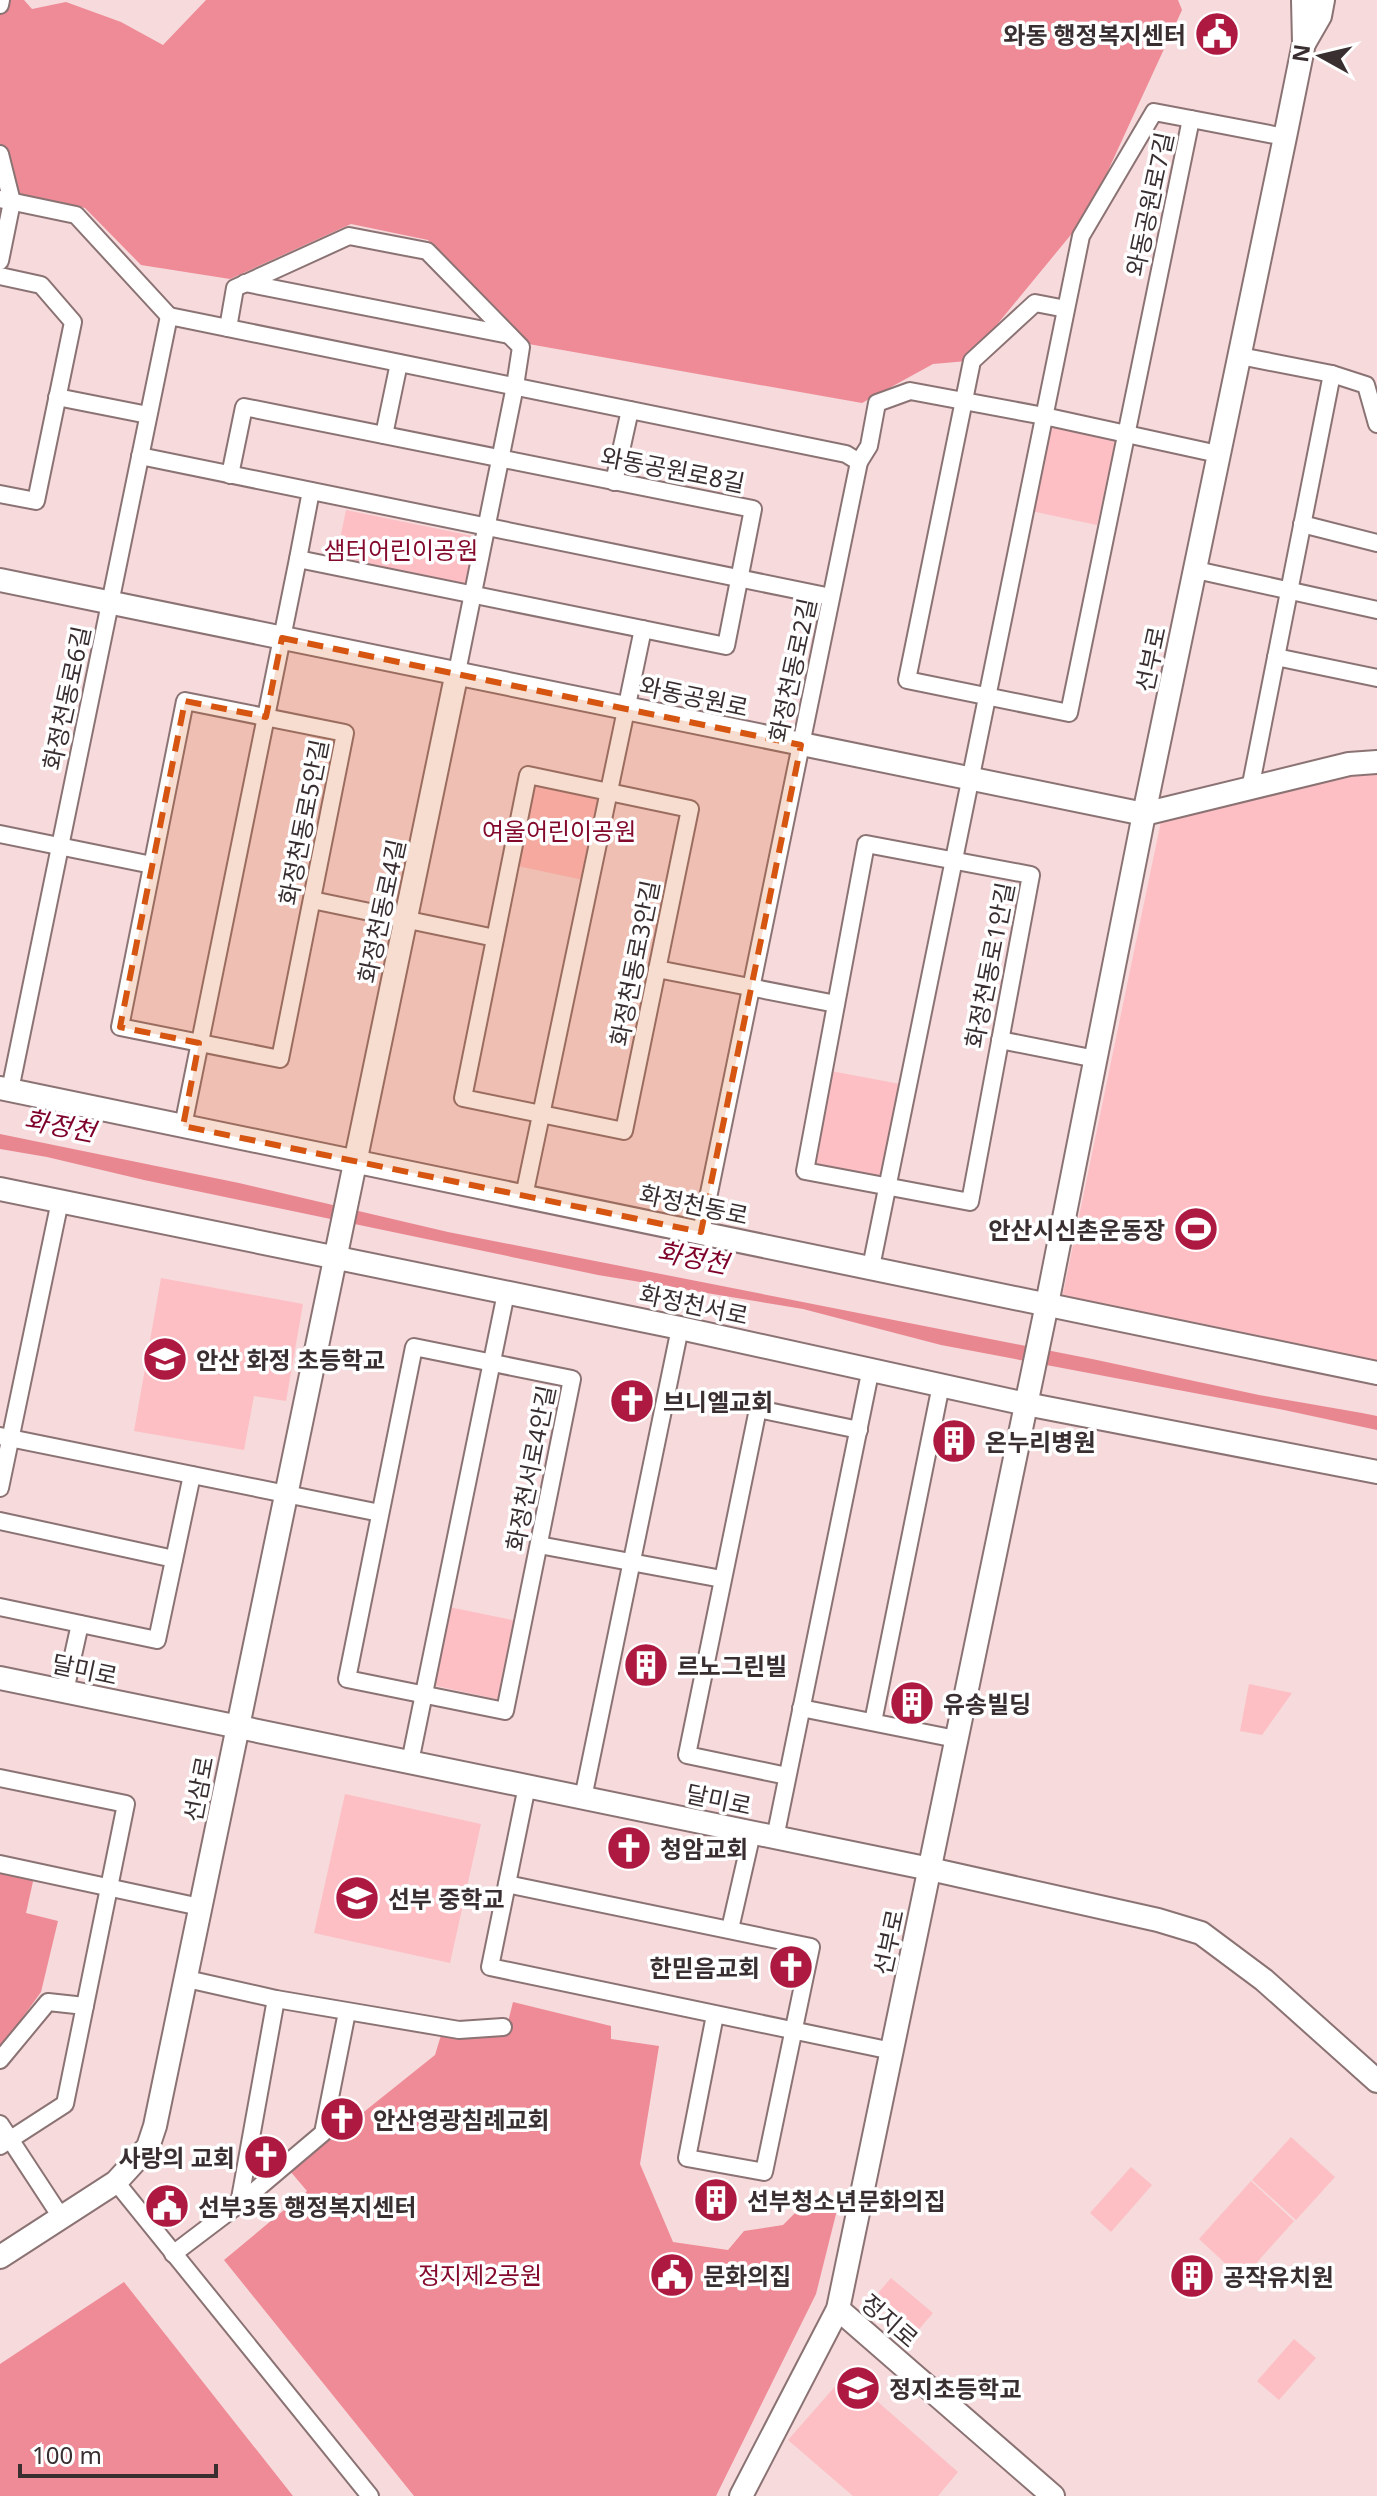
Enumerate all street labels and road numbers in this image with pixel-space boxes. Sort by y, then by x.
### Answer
street label: 와동공원로7길 [1118,129,1180,279]
street label: 와동공원로8길 [598,439,748,499]
street label: 화정천동로2길 [761,595,823,745]
street label: 화정천동로6길 [35,623,97,773]
street label: 선부로 [1127,623,1173,695]
street label: 와동공원로 [637,668,751,724]
street label: 화정천동로5안길 [271,736,335,908]
street label: 화정천동로4길 [350,836,412,986]
street label: 화정천동로3안길 [602,877,666,1049]
street label: 화정천동로1안길 [957,879,1021,1051]
street label: 화정천동로 [637,1176,751,1232]
street label: 화정천서로 [637,1276,751,1332]
street label: 화정천서로4안길 [498,1382,562,1554]
street label: 달미로 [49,1646,121,1692]
street label: 선삼로 [175,1753,221,1825]
street label: 달미로 [683,1776,755,1822]
street label: 선부로 [865,1906,911,1978]
street label: 정지로 [854,2286,926,2354]

